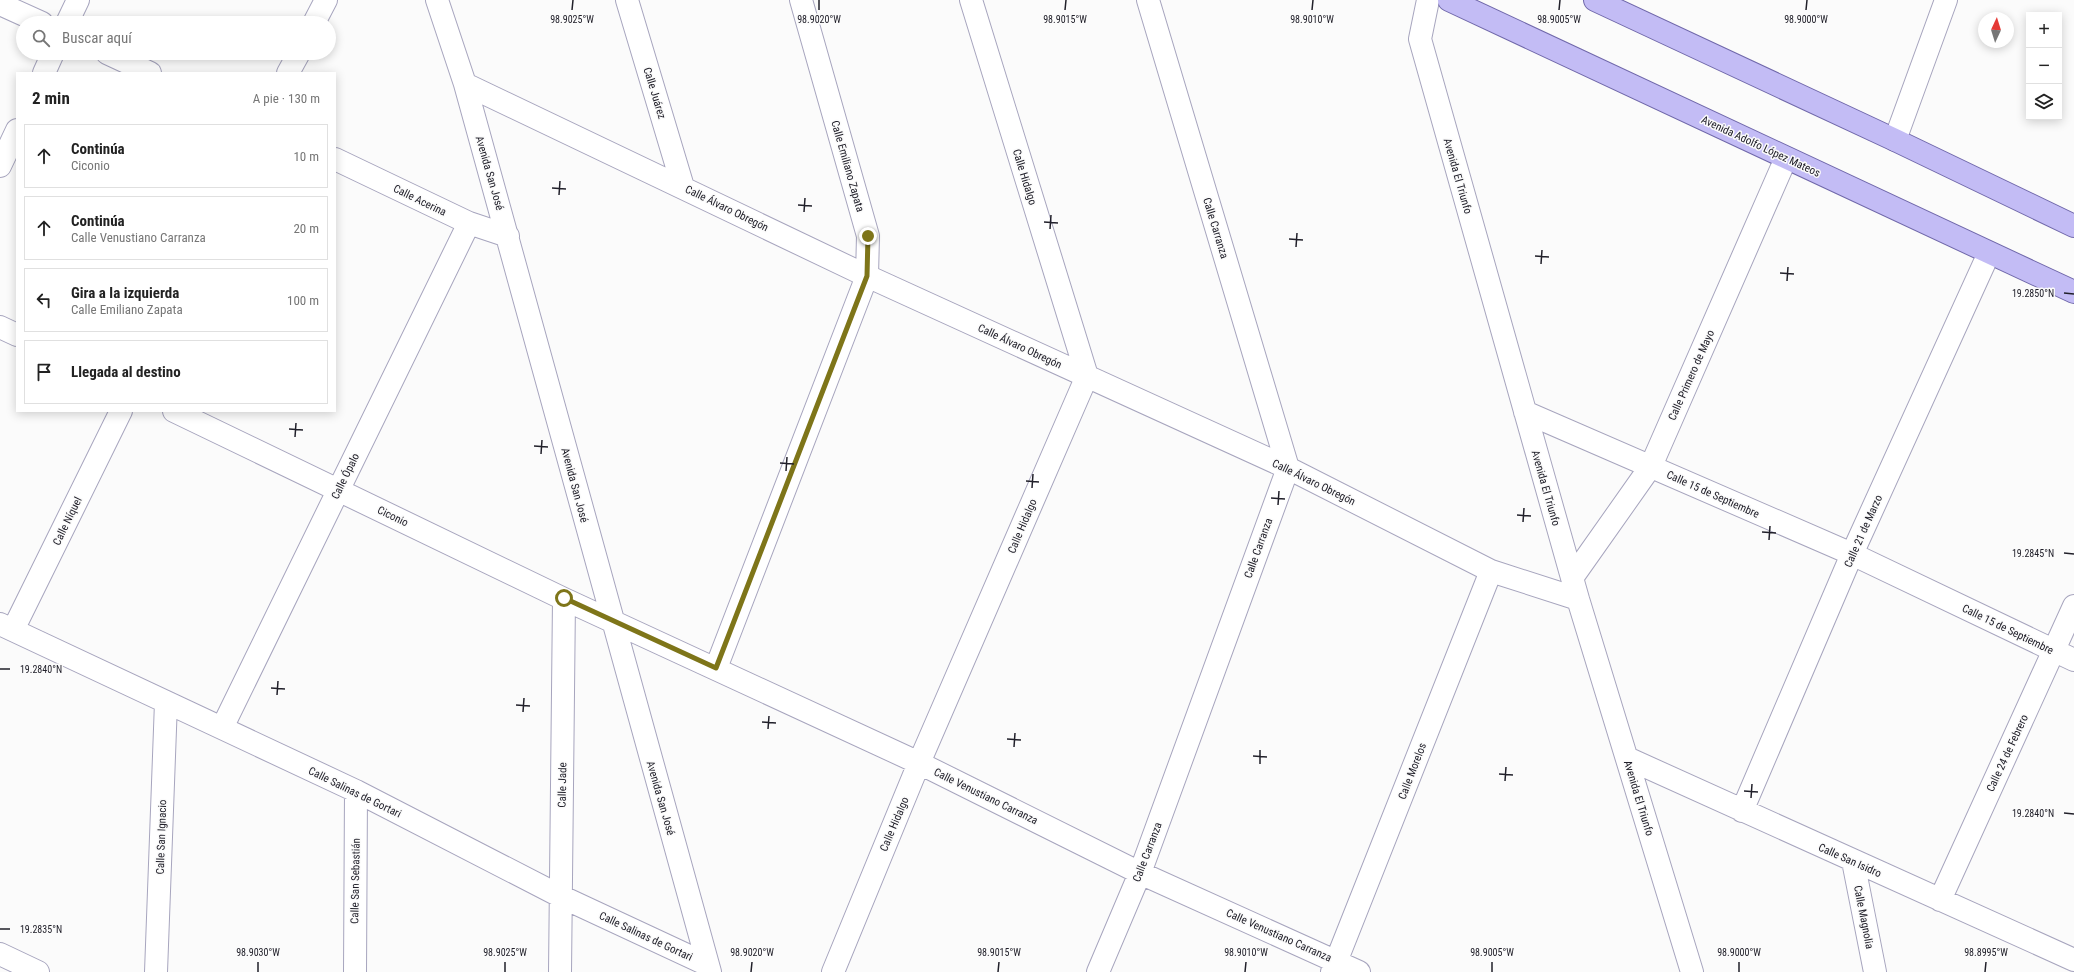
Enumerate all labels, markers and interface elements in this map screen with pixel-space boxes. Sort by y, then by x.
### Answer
north arrow [1978,12,2014,48]
map controls [2026,12,2062,120]
button: + [2026,12,2062,48]
text: 98.9025°W [550,14,594,25]
text: 98.9020°W [797,14,841,25]
text: 98.9015°W [1043,14,1087,25]
text: 98.9010°W [1290,14,1334,25]
text: 98.9005°W [1537,14,1581,25]
text: 98.9000°W [1784,14,1828,25]
search box [16,16,336,60]
icon: search [30,27,52,49]
text: Buscar aquí [62,29,132,47]
button: − [2026,48,2062,84]
street label: Calle Juárez [641,66,669,121]
button: layers [2026,84,2062,120]
text: 2 min [32,88,70,108]
text: A pie · 130 m [253,91,320,106]
street label: Avenida Adolfo López Mateos [1699,113,1822,180]
street label: Calle Emiliano Zapata [828,119,867,213]
street label: Avenida San José [473,134,506,212]
street label: Avenida El Triunfo [1441,137,1475,216]
text: Continúa [71,140,125,158]
icon: ahead [33,145,55,167]
street label: Calle Hidalgo [1010,148,1039,207]
text: 10 m [293,149,319,164]
text: Ciconio [71,158,110,173]
street label: Calle Acerina [391,182,448,219]
street label: Calle Álvaro Obregón [683,183,771,234]
street label: Calle Carranza [1200,196,1231,260]
text: Continúa [71,212,125,230]
icon: ahead [33,217,55,239]
text: 20 m [293,221,319,236]
route end [859,227,877,245]
text: Calle Venustiano Carranza [71,230,206,245]
text: Gira a la izquierda [71,284,179,302]
text: 19.2850°N [2012,288,2054,299]
icon: left [33,289,55,311]
text: 100 m [287,293,319,308]
text: Calle Emiliano Zapata [71,302,183,317]
street label: Calle Álvaro Obregón [976,321,1064,372]
street label: Calle Primero de Mayo [1666,328,1717,422]
icon: arrive [33,361,55,383]
text: Llegada al destino [71,363,181,381]
street label: Avenida San José [558,446,591,524]
street label: Avenida El Triunfo [1529,449,1563,528]
street label: Calle Ópalo [329,451,362,501]
street label: Calle Álvaro Obregón [1270,457,1358,508]
street label: Calle 15 de Septiembre [1664,468,1761,521]
street label: Calle 21 de Marzo [1842,493,1885,569]
street label: Calle Níquel [50,495,85,548]
street label: Calle Hidalgo [1005,497,1040,555]
street label: Ciconio [375,503,411,530]
street label: Calle Carranza [1242,516,1275,580]
text: 19.2845°N [2012,548,2054,559]
route start [555,589,573,607]
street label: Calle 15 de Septiembre [1960,602,2056,657]
text: 19.2840°N [20,664,62,675]
street label: Calle 24 de Febrero [1984,712,2031,794]
street label: Calle Morelos [1396,741,1429,801]
street label: Avenida San José [644,759,677,837]
street label: Avenida El Triunfo [1621,759,1656,838]
street label: Calle Jade [556,762,569,808]
street label: Calle Salinas de Gortari [306,764,403,821]
street label: Calle Venustiano Carranza [932,766,1040,827]
street label: Calle Hidalgo [877,795,912,853]
street label: Calle San Ignacio [154,799,169,875]
text: 19.2840°N [2012,808,2054,819]
street label: Calle Carranza [1130,820,1165,884]
street label: Calle San Sebastián [348,838,363,924]
street label: Calle San Isidro [1816,841,1884,880]
street label: Calle Magnolia [1851,884,1876,950]
street label: Calle Venustiano Carranza [1224,906,1334,965]
street label: Calle Salinas de Gortari [597,909,695,964]
text: 19.2835°N [20,924,62,935]
text: 98.9030°W [236,947,280,958]
text: 98.9025°W [483,947,527,958]
text: 98.9020°W [730,947,774,958]
text: 98.9015°W [977,947,1021,958]
text: 98.9010°W [1224,947,1268,958]
text: 98.9005°W [1470,947,1514,958]
text: 98.9000°W [1717,947,1761,958]
text: 98.8995°W [1964,947,2008,958]

